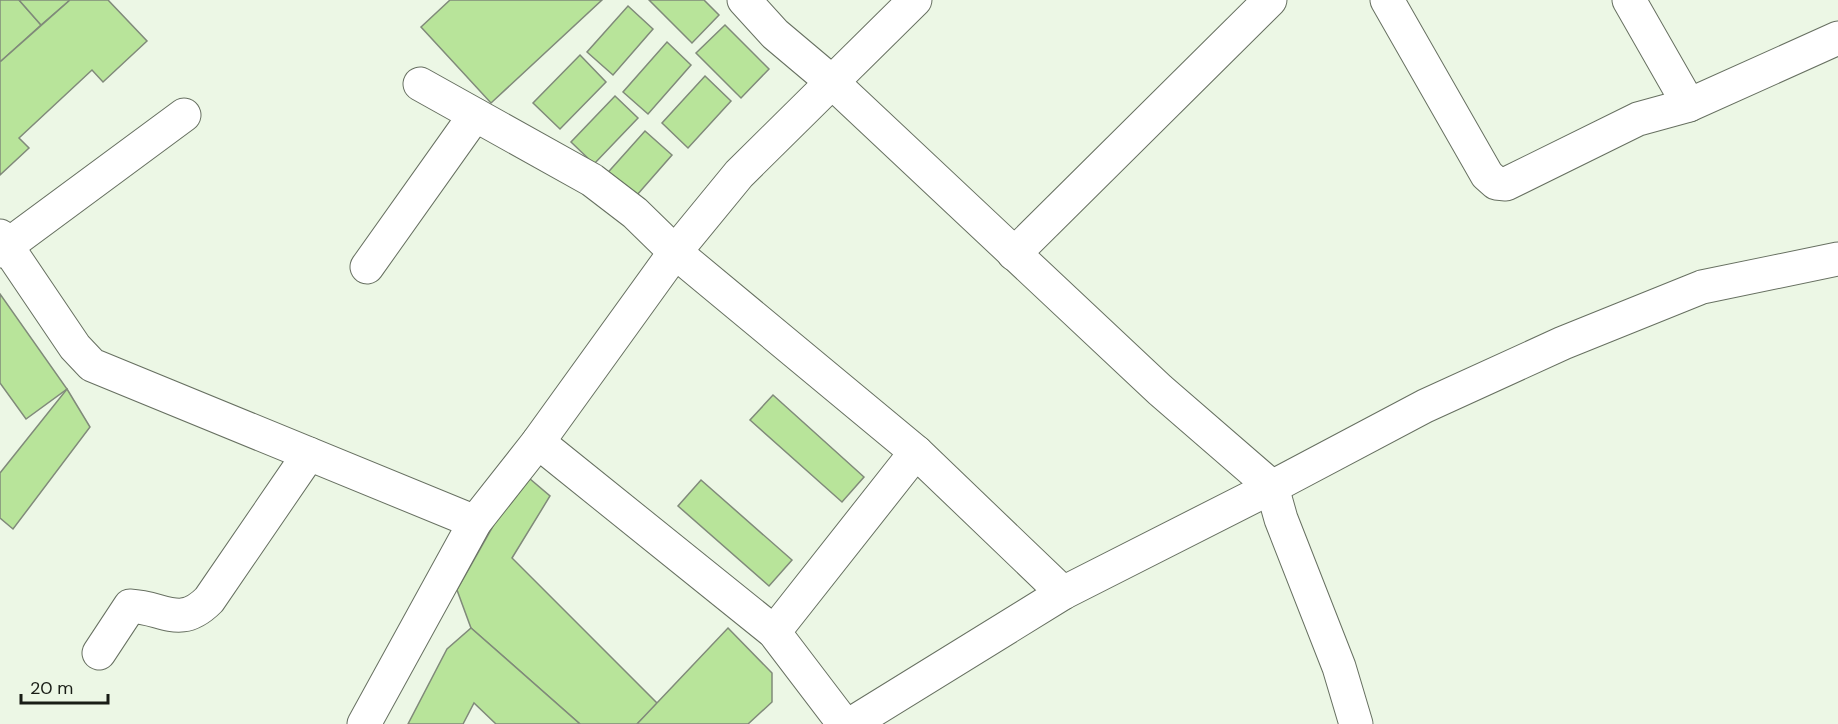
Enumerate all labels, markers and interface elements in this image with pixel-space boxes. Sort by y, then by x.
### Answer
scale bar [21,667,108,705]
text: 20 m [30,676,73,700]

